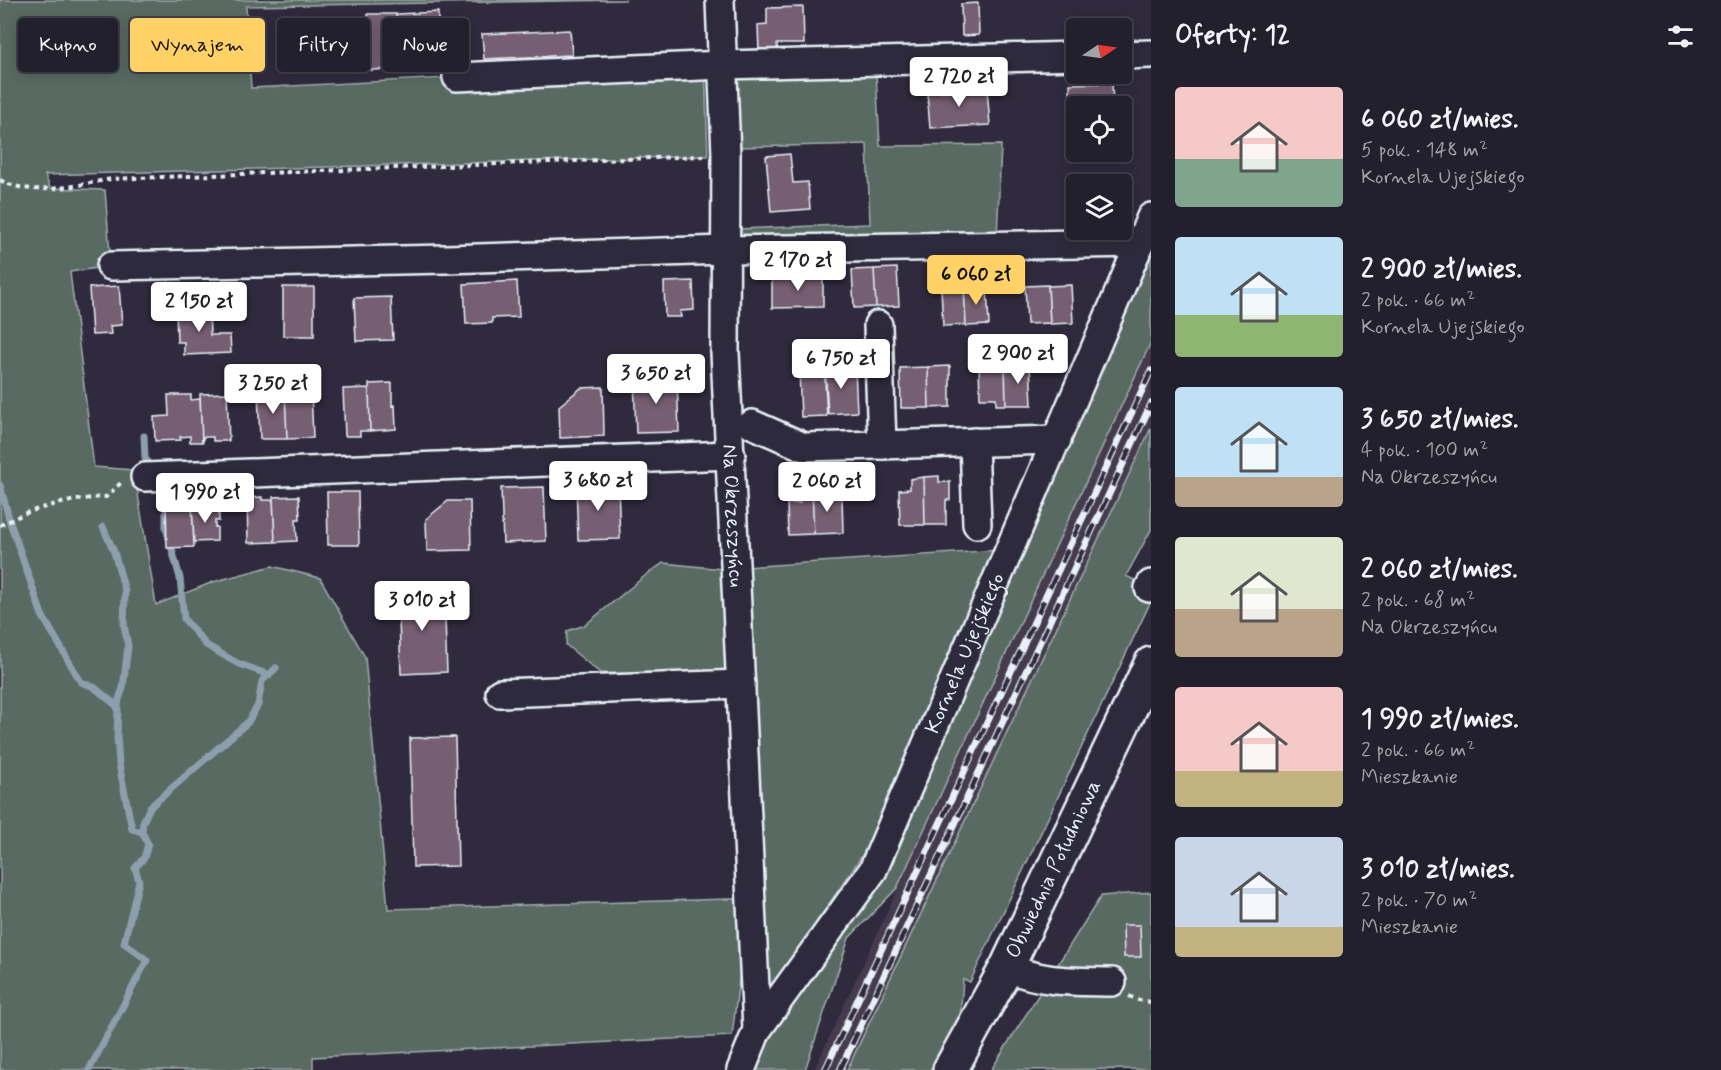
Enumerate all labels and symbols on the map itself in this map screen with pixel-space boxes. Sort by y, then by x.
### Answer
north arrow [1066,18,1132,84]
pin: 2 720 zł [897,57,1021,108]
pin: 2 170 zł [736,241,860,292]
pin: 6 060 zł [914,255,1038,306]
pin: 2 150 zł [137,282,261,333]
pin: 2 900 zł [956,334,1080,385]
pin: 6 750 zł [779,339,903,390]
pin: 3 650 zł [594,354,718,405]
pin: 3 250 zł [211,364,335,415]
street label: Na Okrzeszyńcu [715,444,750,588]
pin: 3 680 zł [536,461,660,512]
pin: 2 060 zł [765,462,889,513]
pin: 1 990 zł [143,473,267,524]
street label: Kornela Ujejskiego [919,569,1012,738]
pin: 3 010 zł [360,581,484,632]
street label: Obwiednia Południowa [999,775,1108,963]

